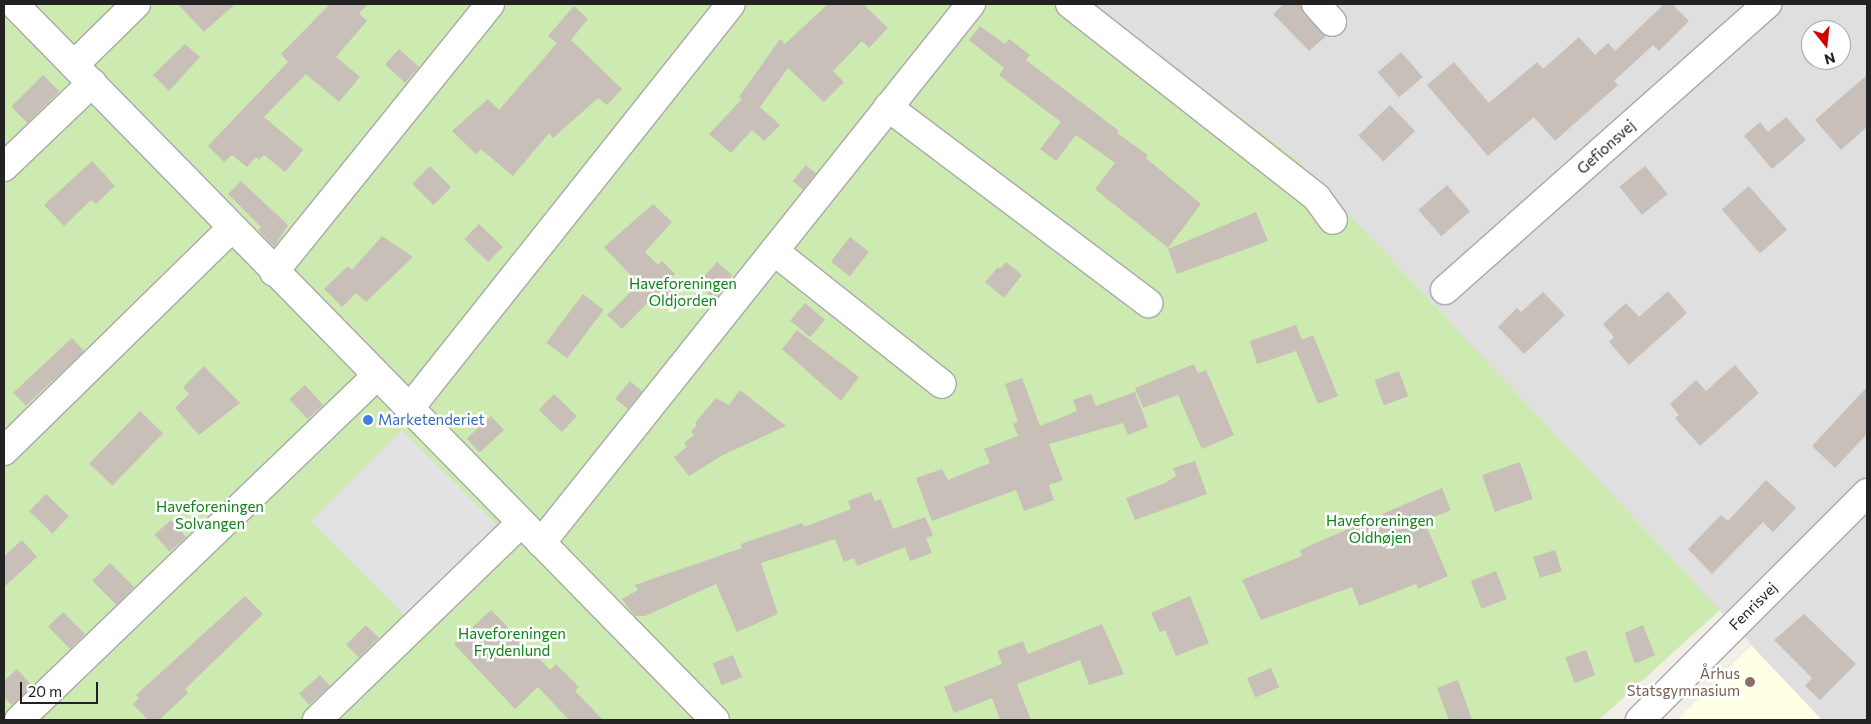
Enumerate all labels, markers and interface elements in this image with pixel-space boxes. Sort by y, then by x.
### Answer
north arrow [1801,20,1851,70]
text: N [1823,49,1837,69]
street label: Gefionsvej [1573,116,1639,178]
park label: Haveforeningen Oldjorden [629,274,737,309]
place label: Marketenderiet [378,411,485,429]
marker: Marketenderiet [362,414,374,426]
park label: Haveforeningen Solvangen [156,497,264,532]
park label: Haveforeningen Oldhøjen [1326,511,1434,546]
street label: Fenrisvej [1725,578,1781,634]
park label: Haveforeningen Frydenlund [458,624,566,659]
place label: Århus Statsgymnasium [1627,664,1740,699]
scale bar [22,672,100,704]
marker: Århus Statsgymnasium [1744,676,1756,688]
text: 20 m [28,682,62,700]

